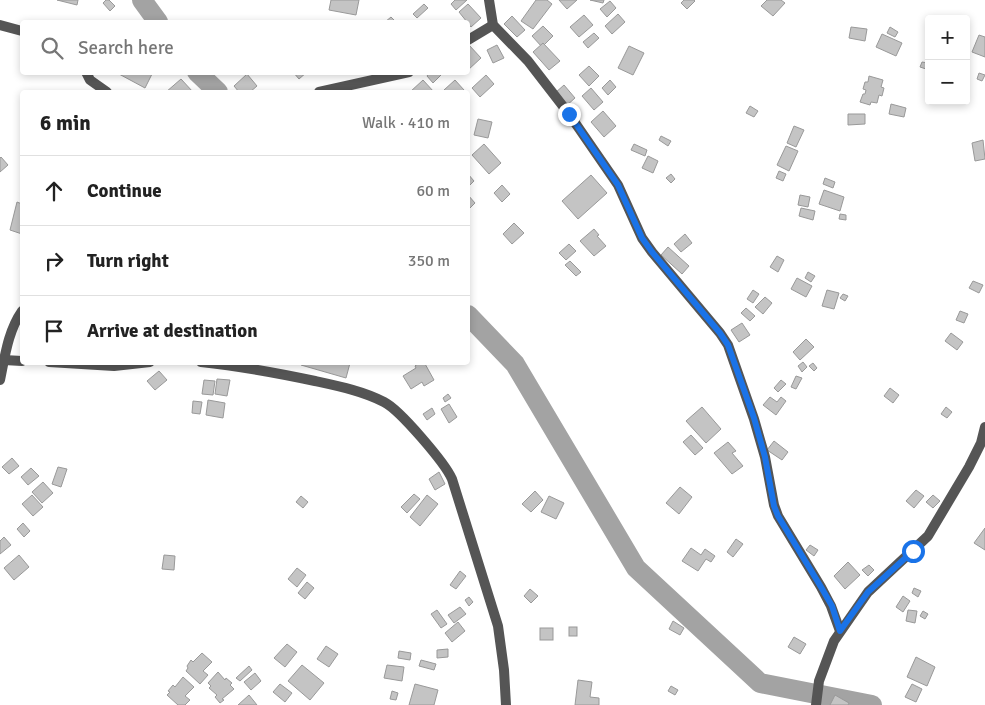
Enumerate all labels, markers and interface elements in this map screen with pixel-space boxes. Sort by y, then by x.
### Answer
map controls [925,15,970,105]
button: + [925,15,970,60]
search box [20,20,470,75]
icon: search [38,34,66,62]
text: Search here [78,36,174,60]
button: − [925,60,970,105]
route end [558,103,581,126]
text: 6 min [40,110,91,136]
text: Walk · 410 m [362,113,450,133]
icon: ahead [40,177,68,205]
text: Continue [87,179,162,203]
text: 60 m [416,181,450,201]
icon: right [40,247,68,275]
text: Turn right [87,249,169,273]
text: 350 m [408,251,450,271]
icon: arrive [40,317,68,345]
text: Arrive at destination [87,319,258,343]
route start [902,540,925,563]

